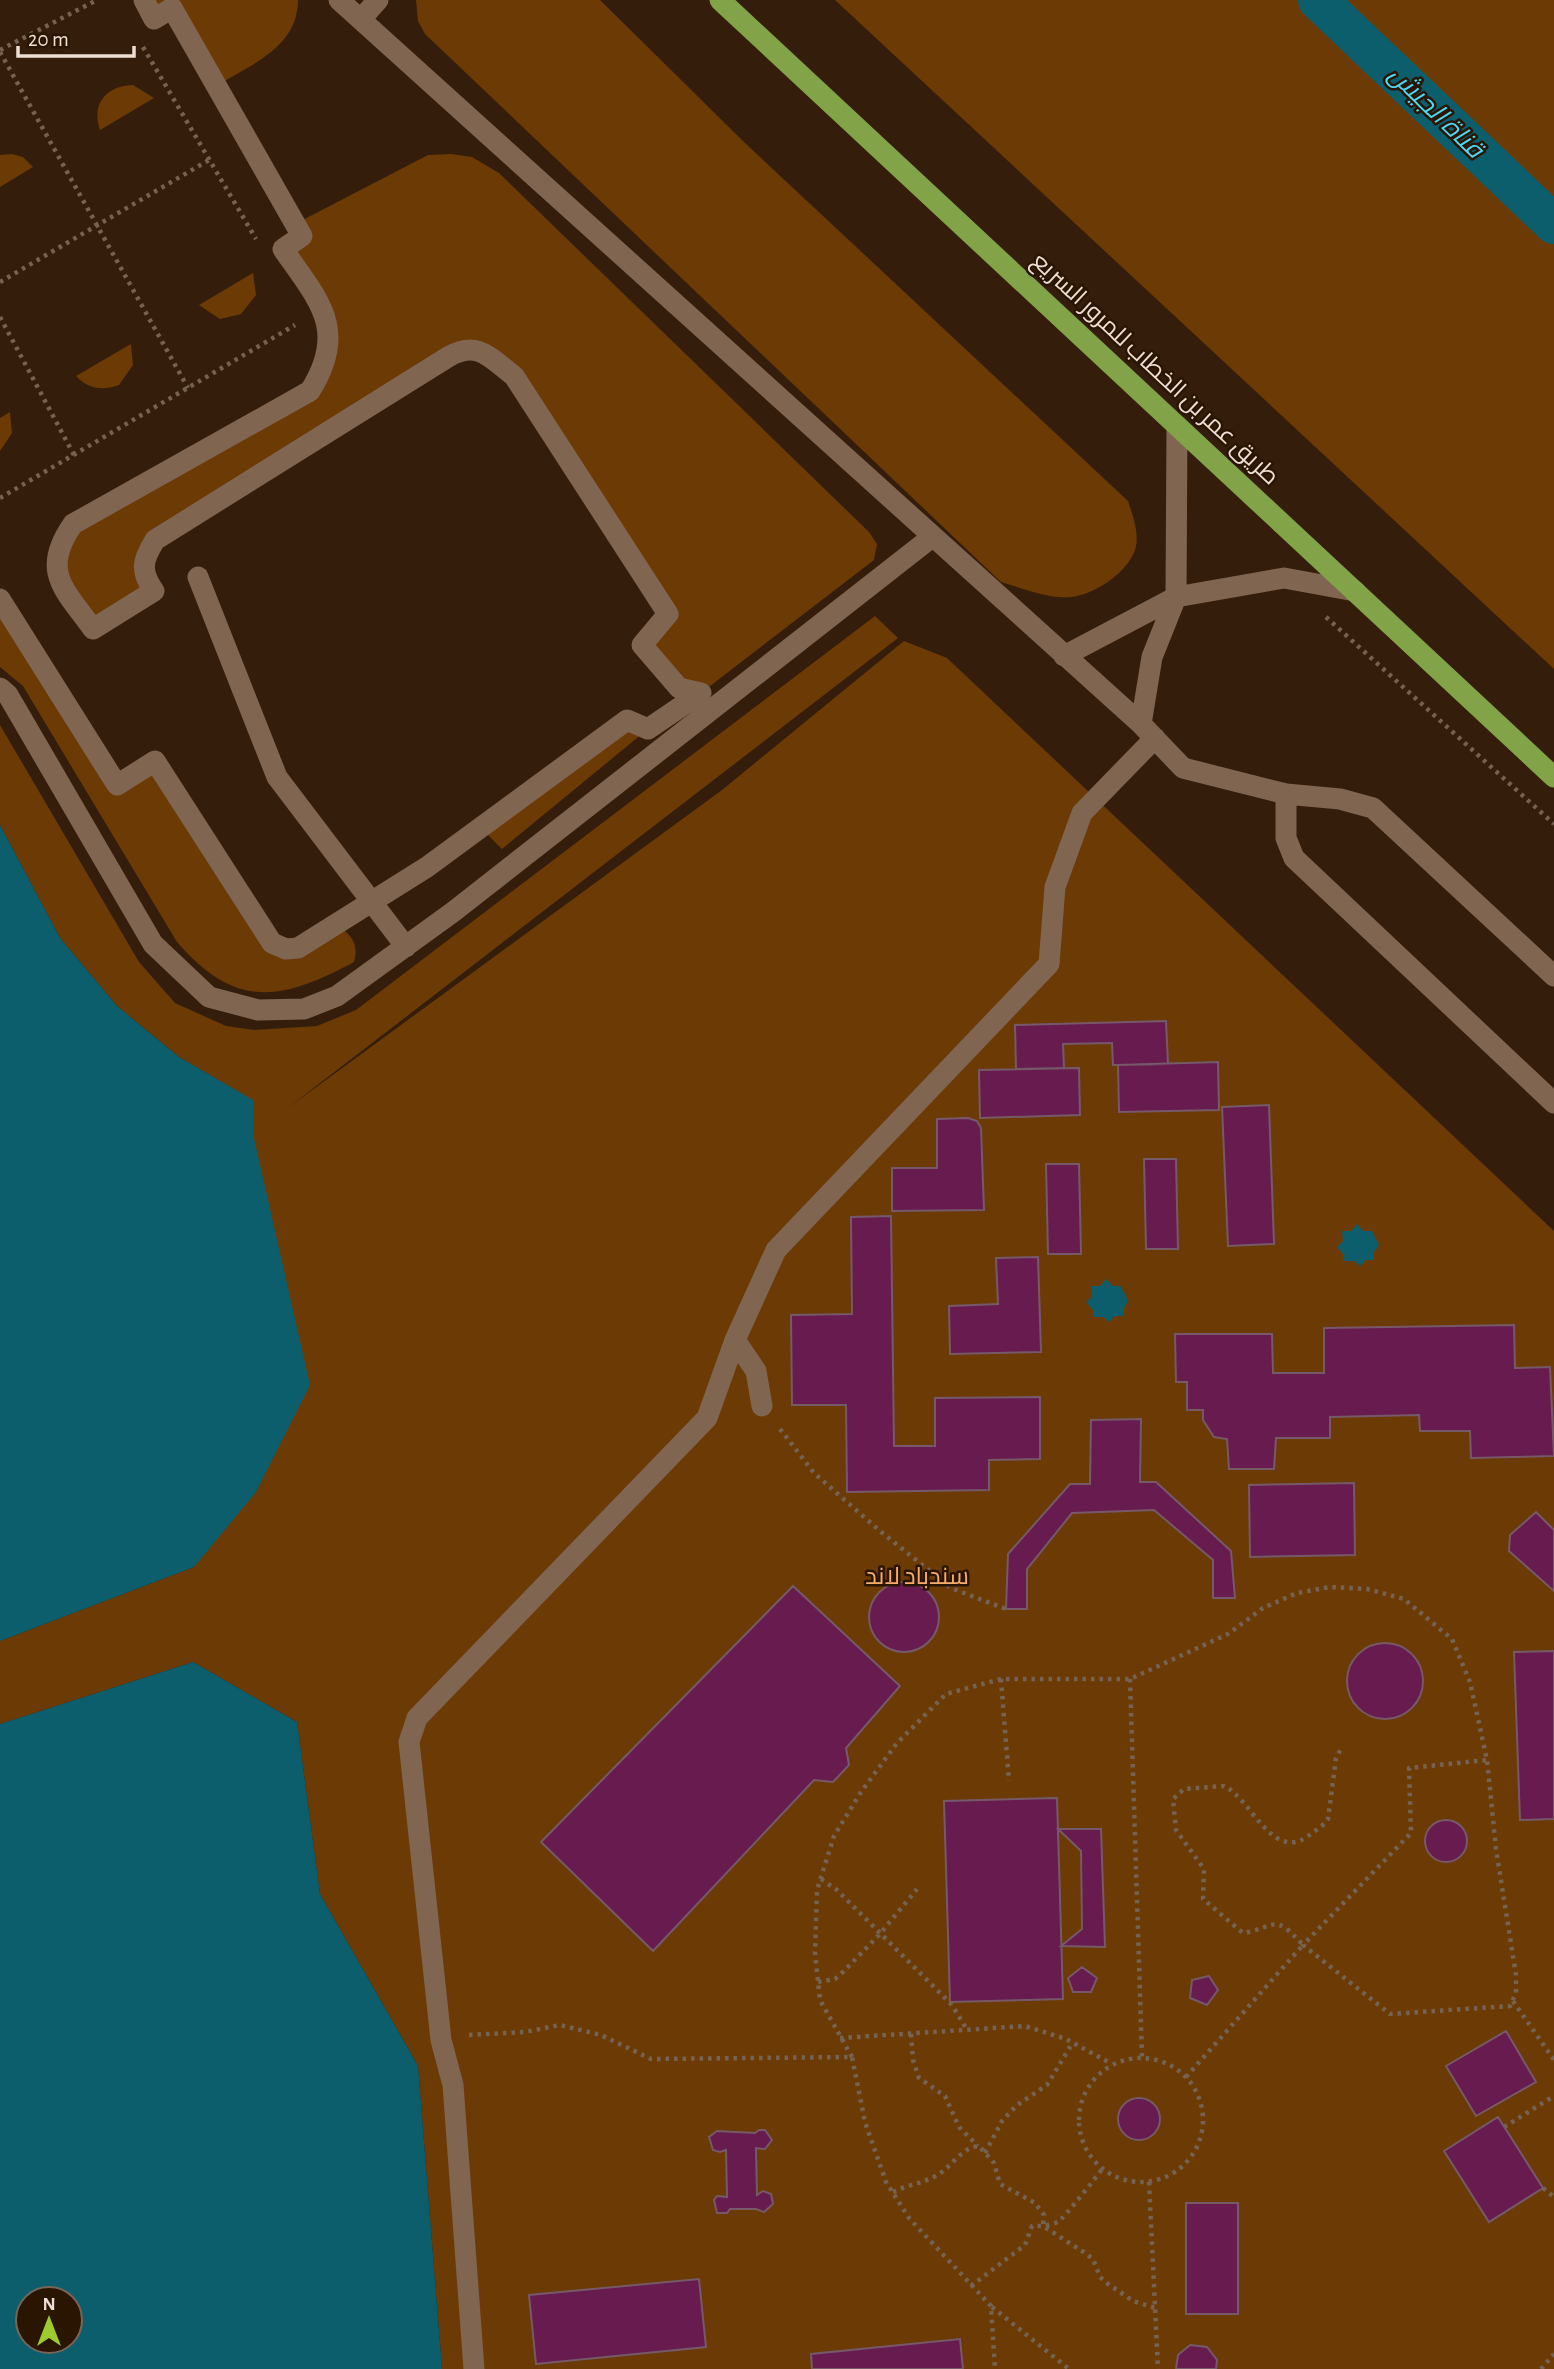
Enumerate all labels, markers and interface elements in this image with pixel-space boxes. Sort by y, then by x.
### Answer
scale bar [18,14,133,58]
text: 20 m [28,29,69,50]
water label: قناة الجيش [1382,61,1490,166]
street label: طريق عمر بن الخطاب للمرور السريع [1025,248,1283,492]
park label: سندباد لاند [865,1565,969,1589]
north arrow [14,2285,84,2355]
text: N [42,2295,56,2314]

